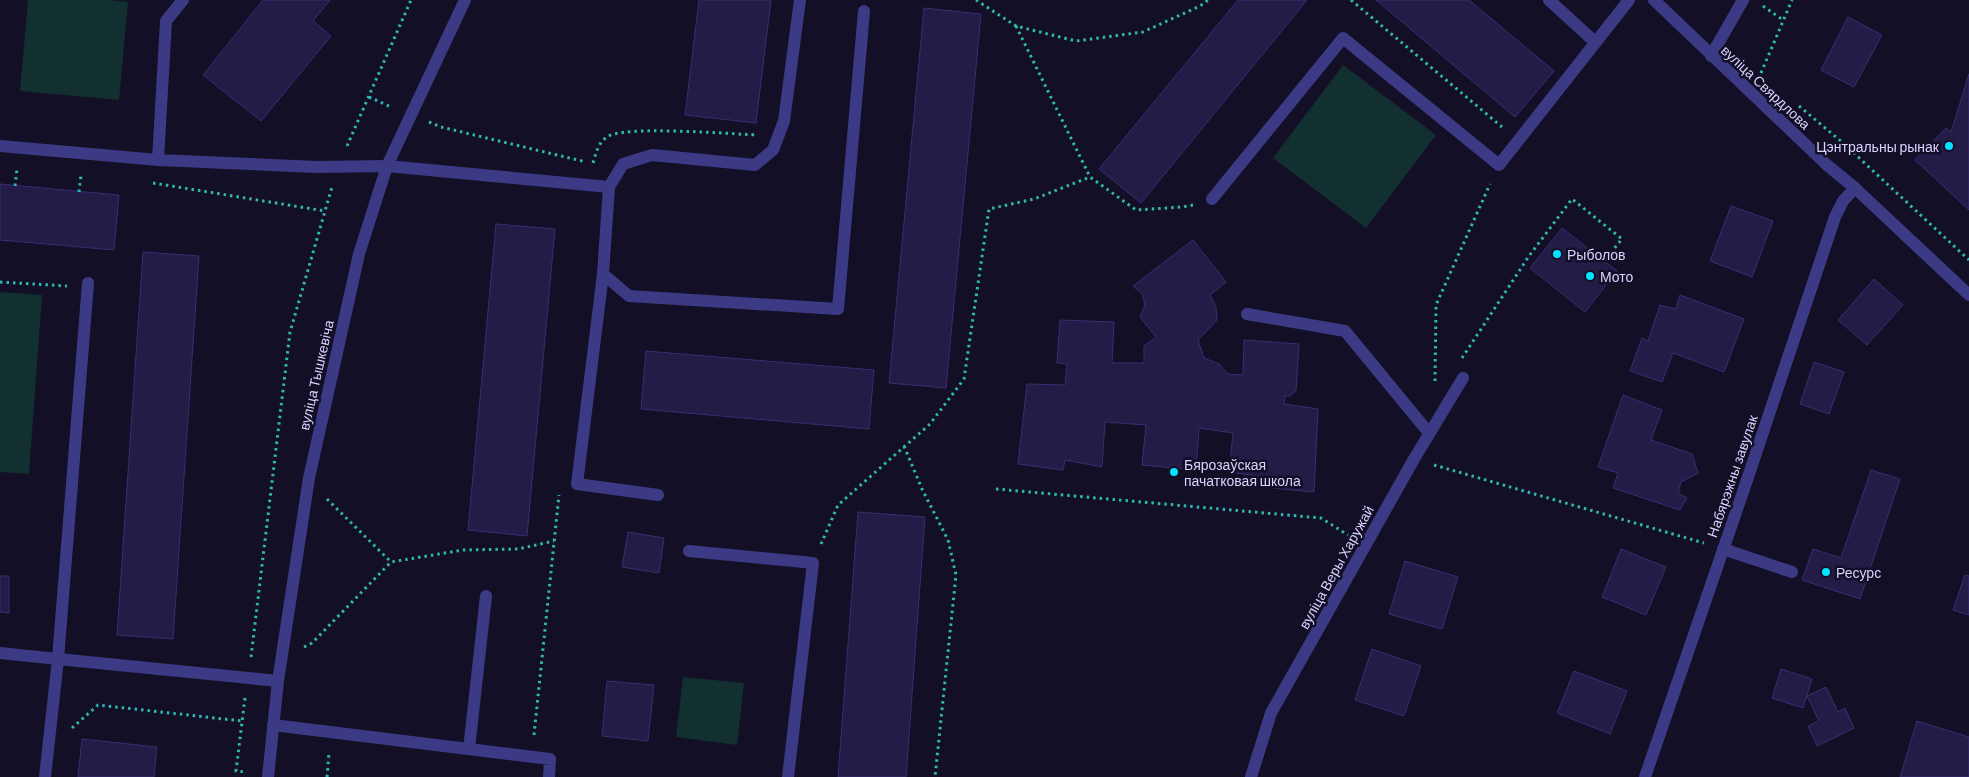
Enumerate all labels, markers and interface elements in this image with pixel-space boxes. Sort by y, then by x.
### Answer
street label: вуліца Свярдлова [1718,41,1814,133]
place label: Цэнтральны рынак [1816,138,1940,155]
marker: Цэнтральны рынак [1943,140,1955,152]
place label: Рыболов [1567,246,1625,263]
marker: Рыболов [1551,248,1563,260]
place label: Мото [1600,268,1634,285]
marker: Мото [1584,270,1596,282]
street label: вуліца Тышкевіча [295,318,337,432]
street label: Набярэжны завулак [1703,412,1761,539]
place label: Бярозаўская пачатковая школа [1184,456,1301,489]
marker: Бярозаўская пачатковая школа [1168,466,1180,478]
street label: вуліца Веры Харужай [1295,502,1377,632]
place label: Ресурс [1836,564,1881,581]
marker: Ресурс [1820,566,1832,578]

